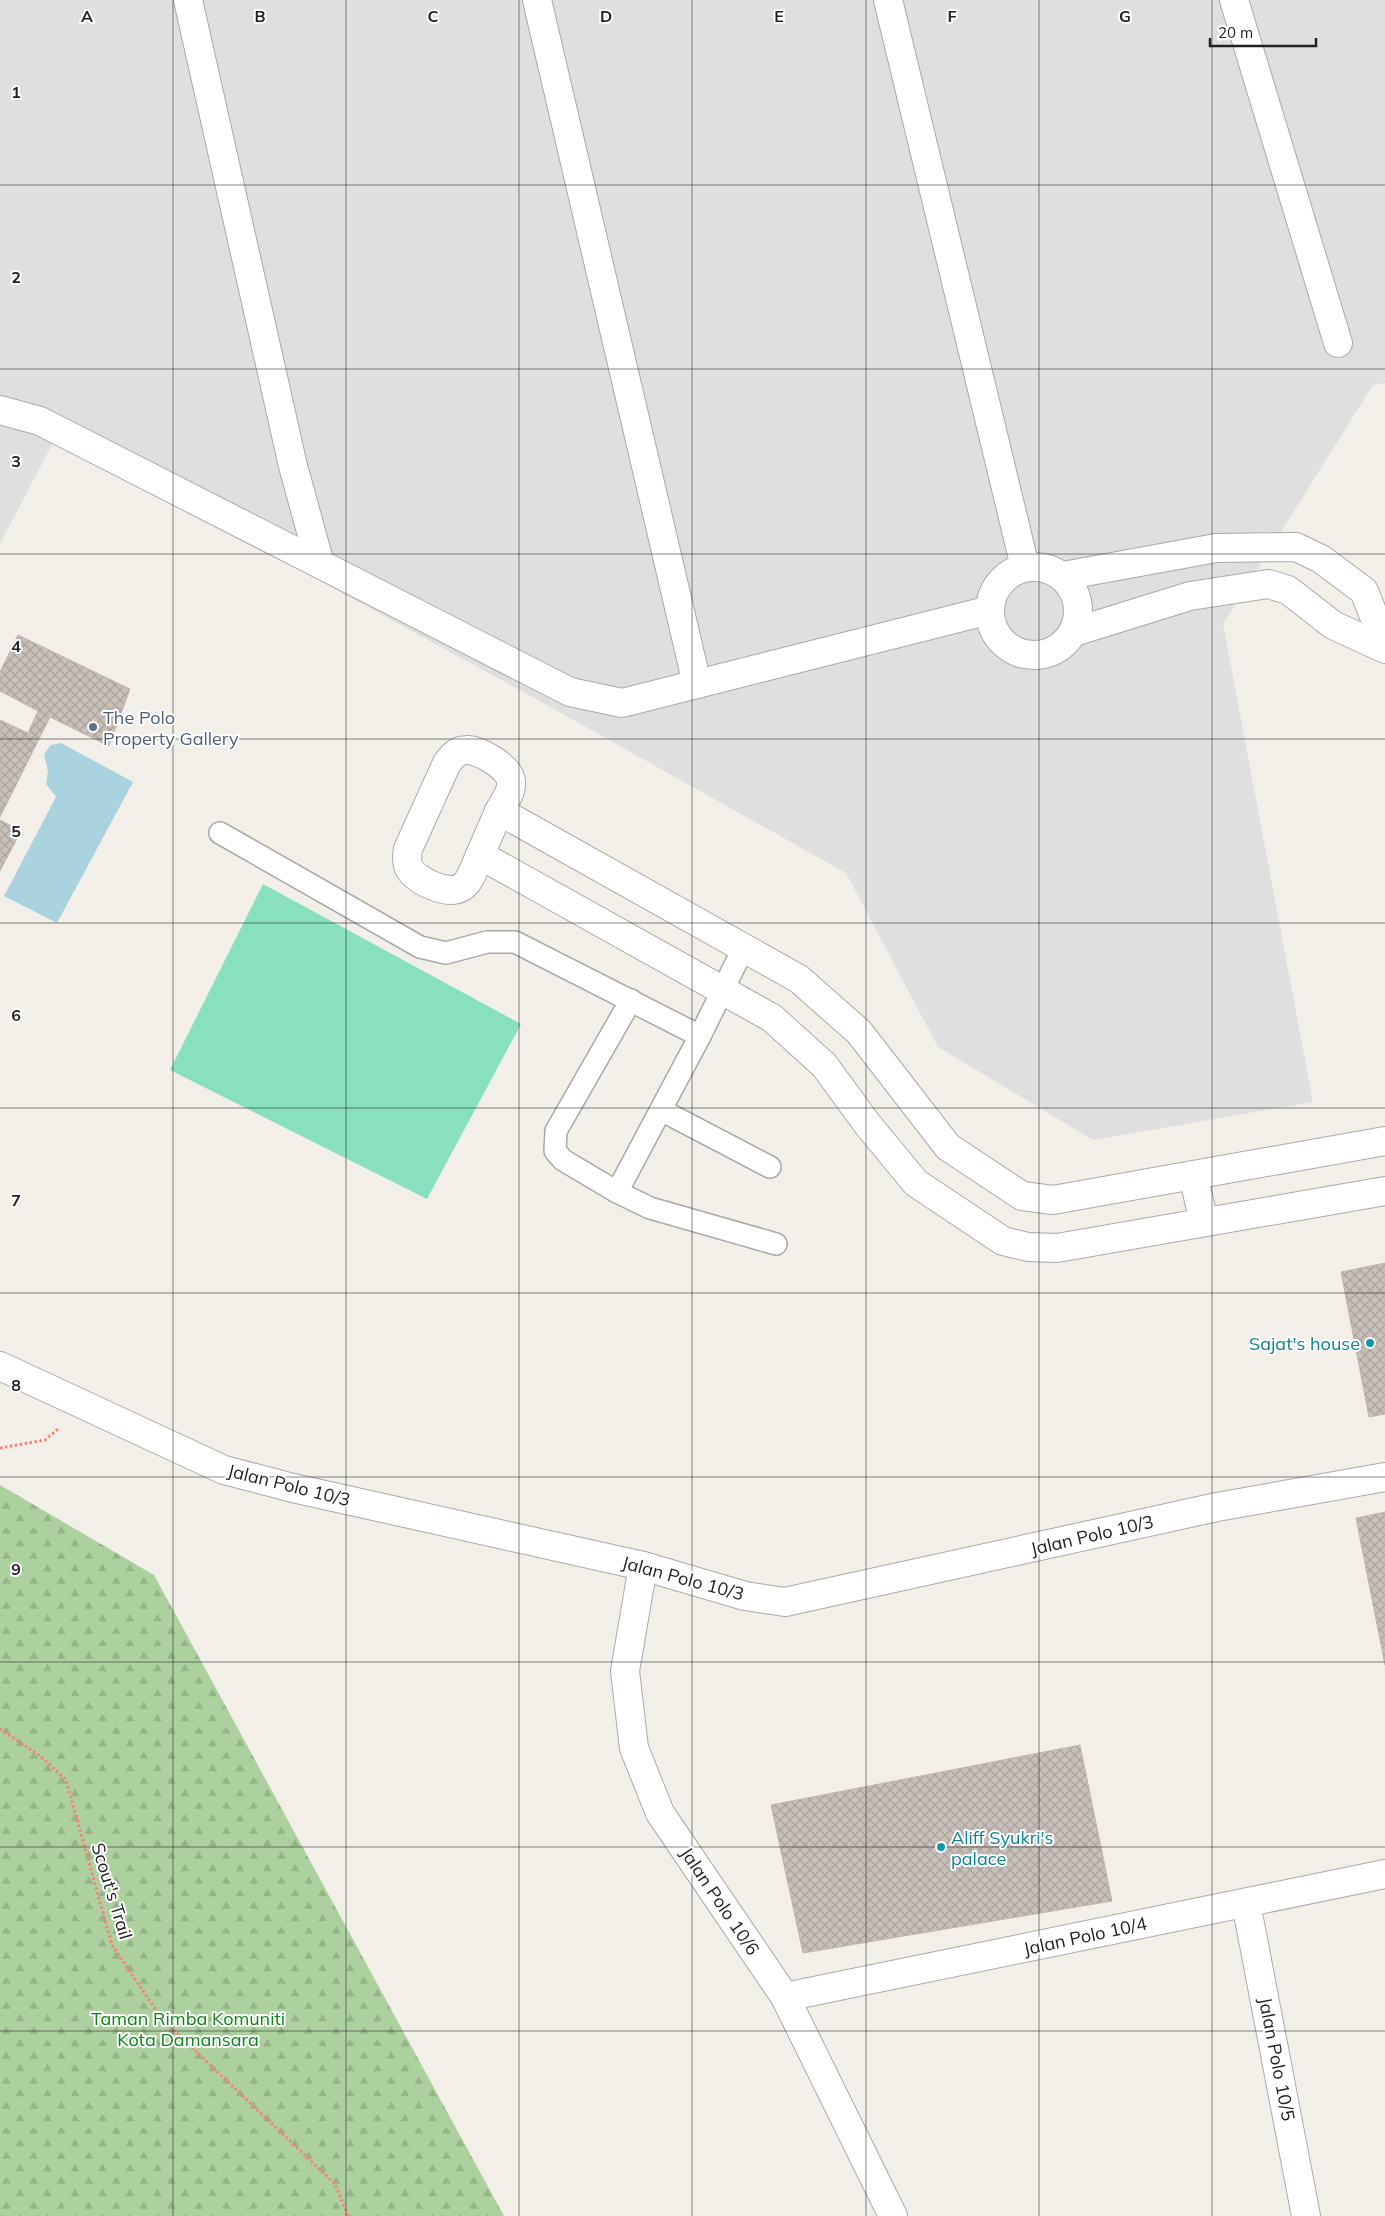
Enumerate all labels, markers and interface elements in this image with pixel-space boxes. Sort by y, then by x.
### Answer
text: A [81,6,93,26]
text: B [254,6,266,26]
text: C [428,6,439,26]
text: D [600,6,612,26]
text: E [774,6,784,26]
text: F [947,6,957,26]
text: G [1119,6,1131,26]
scale bar [1210,15,1316,47]
text: 20 m [1218,23,1253,42]
text: 1 [11,82,21,102]
text: 2 [11,267,21,287]
text: 3 [11,451,21,471]
text: 4 [11,636,21,656]
place label: The Polo Property Gallery [103,706,239,750]
marker: The Polo Property Gallery [87,721,99,733]
text: 5 [11,821,21,841]
text: 6 [11,1005,21,1025]
text: 7 [11,1190,21,1210]
place label: Sajat's house [1249,1332,1360,1355]
marker: Sajat's house [1364,1337,1376,1349]
text: 8 [11,1375,21,1395]
street label: Jalan Polo 10/3 [225,1459,353,1511]
street label: Jalan Polo 10/3 [1028,1510,1156,1560]
street label: Jalan Polo 10/3 [619,1551,747,1605]
text: 9 [11,1559,21,1579]
place label: Aliff Syukri's palace [951,1826,1053,1870]
street label: Scout's Trail [86,1840,138,1942]
marker: Aliff Syukri's palace [935,1841,947,1853]
street label: Jalan Polo 10/6 [675,1843,765,1959]
street label: Jalan Polo 10/4 [1021,1912,1149,1960]
street label: Jalan Polo 10/5 [1254,1995,1300,2123]
park label: Taman Rimba Komuniti Kota Damansara [91,2007,285,2051]

